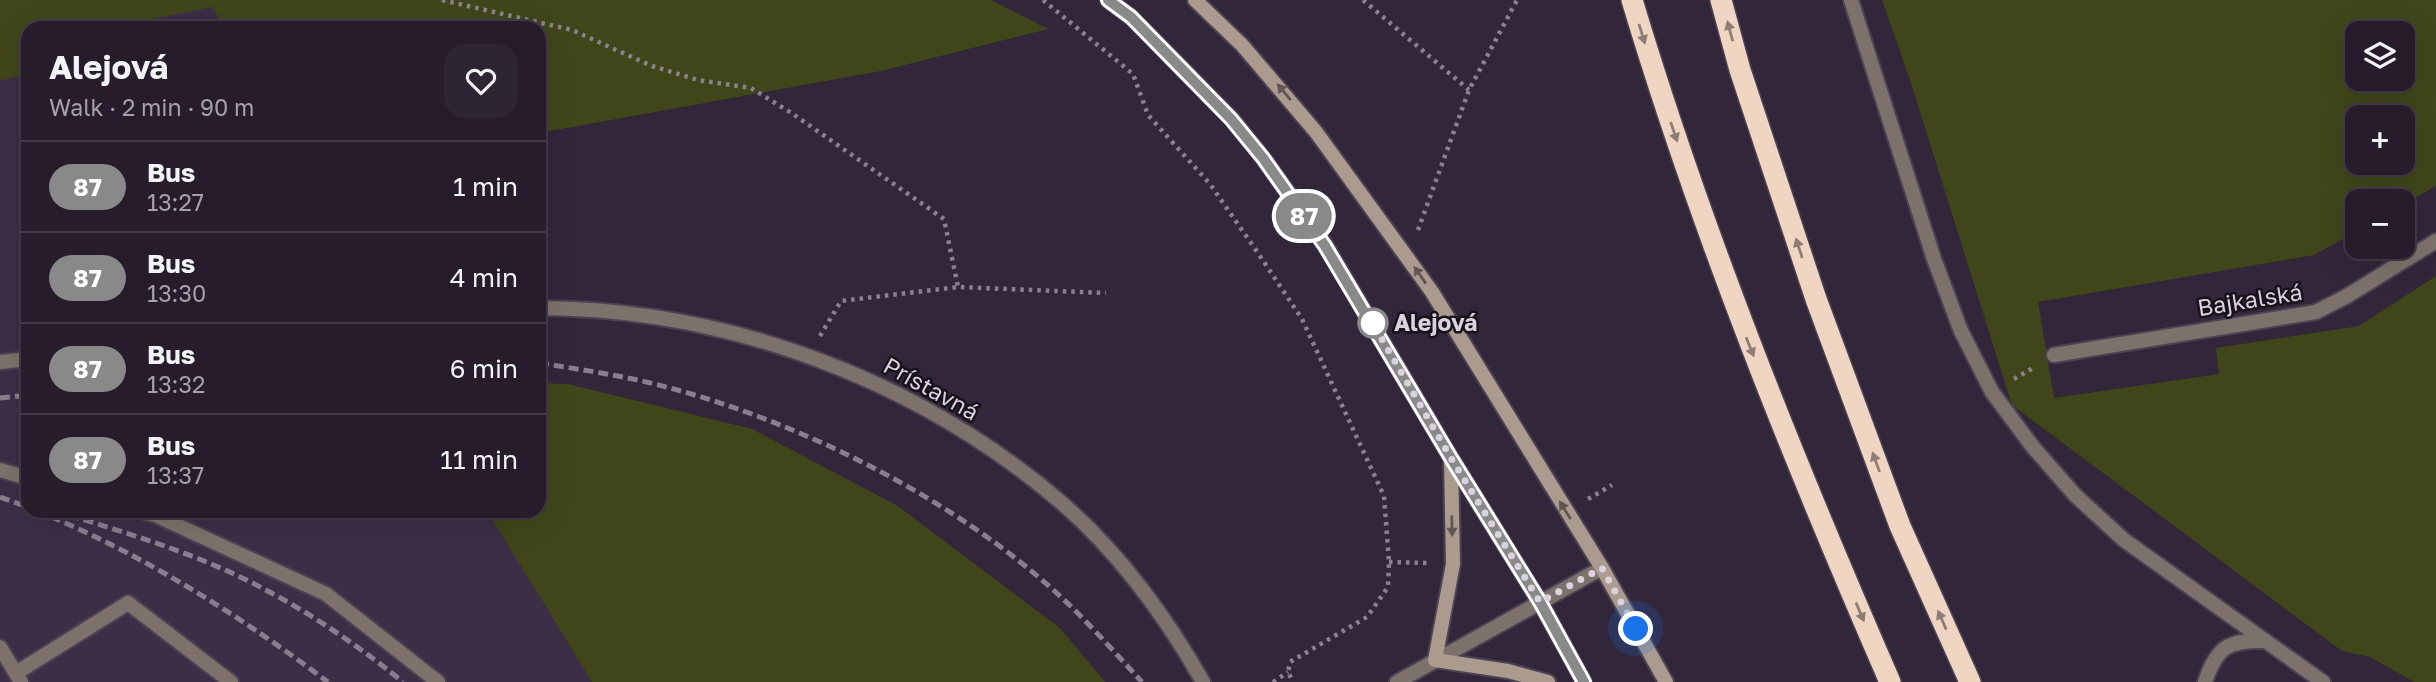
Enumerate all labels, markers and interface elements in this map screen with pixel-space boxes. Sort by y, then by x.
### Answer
one-way arrow [1724,21,1734,42]
map controls [2345,21,2415,259]
button: layers [2345,21,2415,91]
one-way arrow [1637,24,1647,45]
button: heart [444,44,518,118]
text: Alejová [49,47,168,86]
one-way arrow [1277,84,1292,101]
text: Walk · 2 min · 90 m [49,93,254,121]
button: + [2345,105,2415,175]
one-way arrow [1669,122,1680,143]
text: Bus [147,157,195,188]
text: 1 min [453,171,518,202]
text: 87 [73,172,102,201]
text: 13:27 [147,188,204,216]
button: − [2345,189,2415,259]
line badge: 87 [1272,193,1336,239]
text: 87 [1290,201,1318,230]
one-way arrow [1793,237,1804,258]
text: Bus [147,248,195,279]
text: 4 min [450,262,518,293]
text: 87 [73,263,102,292]
one-way arrow [1413,266,1427,284]
street label: Bajkalská [2195,277,2304,321]
text: 13:30 [147,279,206,307]
marker: Alejová [1358,308,1388,338]
place label: Alejová [1394,308,1477,336]
one-way arrow [1745,336,1756,357]
text: Bus [147,339,195,370]
street label: Prístavná [879,351,984,426]
text: 6 min [450,353,518,384]
text: 87 [73,354,102,383]
text: 13:32 [147,370,205,398]
text: Bus [147,430,195,461]
text: 11 min [440,444,518,475]
text: 87 [73,445,102,474]
one-way arrow [1870,452,1881,473]
text: 13:37 [147,461,204,489]
one-way arrow [1559,500,1572,519]
one-way arrow [1447,515,1458,537]
one-way arrow [1854,602,1865,623]
one-way arrow [1936,610,1948,630]
your location [1618,611,1653,646]

